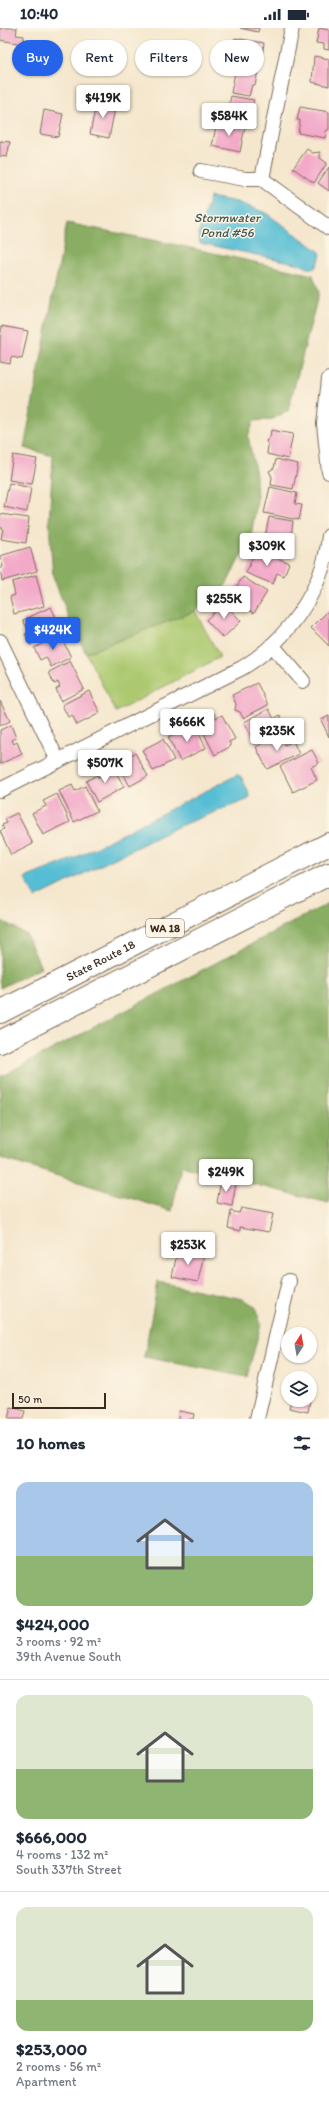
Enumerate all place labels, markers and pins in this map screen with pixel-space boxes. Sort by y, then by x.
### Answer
pin: $419K [75,85,131,119]
pin: $584K [201,103,257,137]
pin: $309K [239,533,295,567]
pin: $255K [196,586,252,620]
pin: $424K [25,617,81,651]
pin: $666K [159,709,215,743]
pin: $235K [249,718,305,752]
pin: $507K [77,750,133,784]
pin: $249K [198,1159,254,1193]
pin: $253K [160,1232,216,1266]

